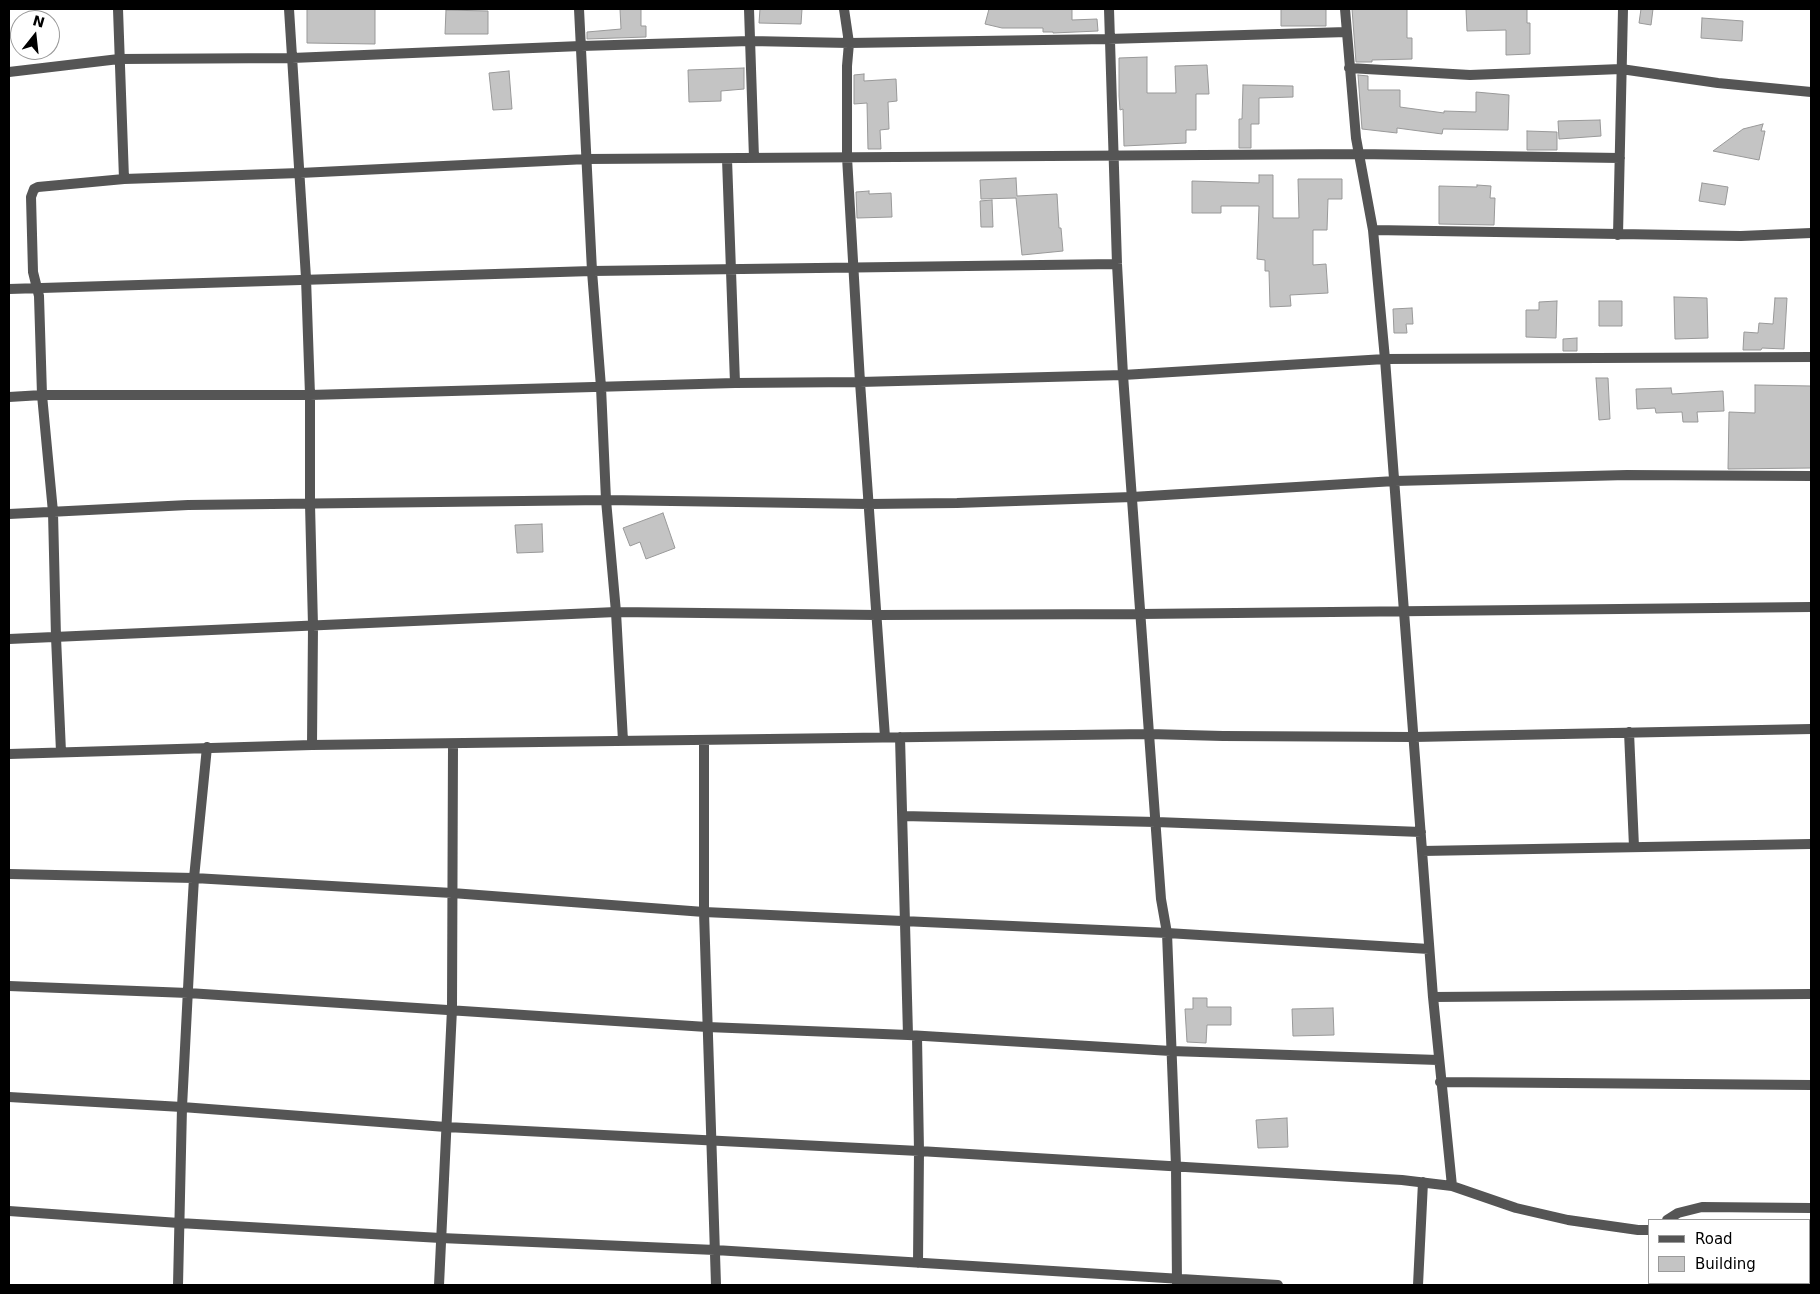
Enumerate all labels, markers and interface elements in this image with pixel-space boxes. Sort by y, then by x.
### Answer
north arrow [10,10,60,60]
text: N [31,12,47,31]
legend [1648,1219,1810,1284]
text: Road [1695,1230,1733,1248]
text: Building [1695,1255,1756,1273]

